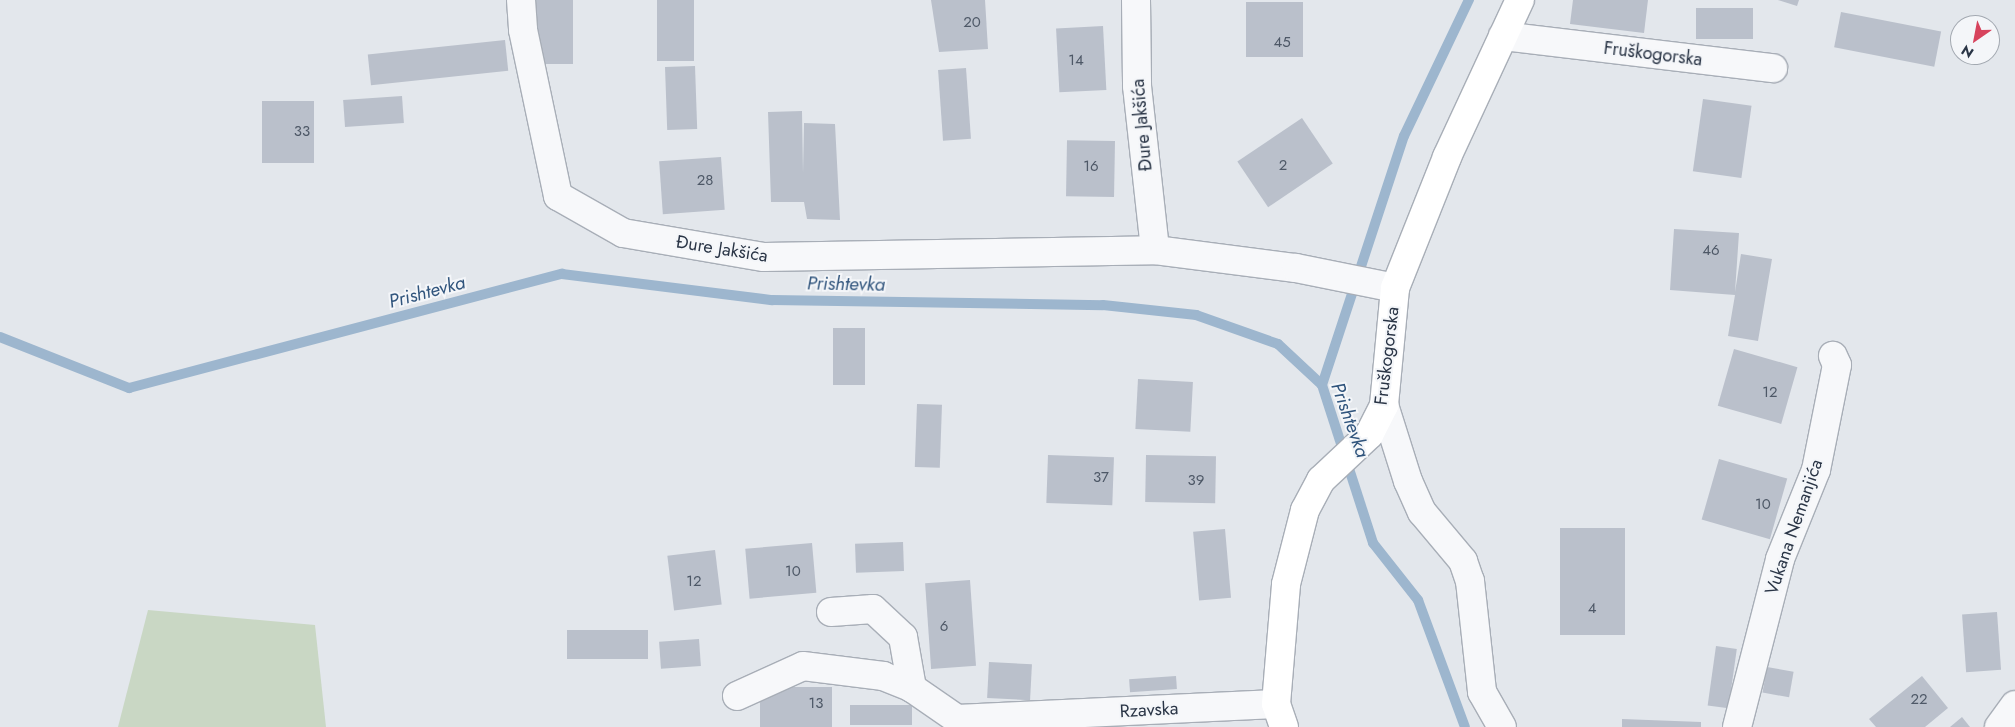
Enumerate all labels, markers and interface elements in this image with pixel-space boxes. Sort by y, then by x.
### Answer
house number: 20 [963,14,981,32]
north arrow [1950,15,2000,65]
house number: 45 [1273,34,1291,52]
street label: Fruškogorska [1603,37,1703,71]
text: N [1957,40,1977,63]
house number: 14 [1068,52,1084,70]
street label: Đure Jakšića [1127,78,1157,172]
house number: 33 [294,123,310,141]
house number: 2 [1279,157,1287,175]
house number: 16 [1083,158,1099,176]
house number: 28 [697,172,713,190]
street label: Đure Jakšića [675,231,769,267]
house number: 46 [1702,242,1720,260]
water label: Prishtevka [386,271,468,313]
water label: Prishtevka [807,272,885,296]
street label: Fruškogorska [1370,306,1404,406]
water label: Prishtevka [1326,379,1374,461]
house number: 12 [1762,384,1778,402]
street label: Vukana Nemanjića [1761,456,1827,598]
house number: 37 [1093,469,1109,487]
house number: 39 [1188,472,1204,490]
house number: 10 [1755,496,1771,514]
house number: 10 [785,563,801,581]
house number: 12 [686,573,702,591]
house number: 4 [1588,600,1596,618]
house number: 6 [940,618,948,636]
house number: 22 [1910,691,1928,709]
house number: 13 [809,695,823,713]
street label: Rzavska [1119,698,1179,722]

